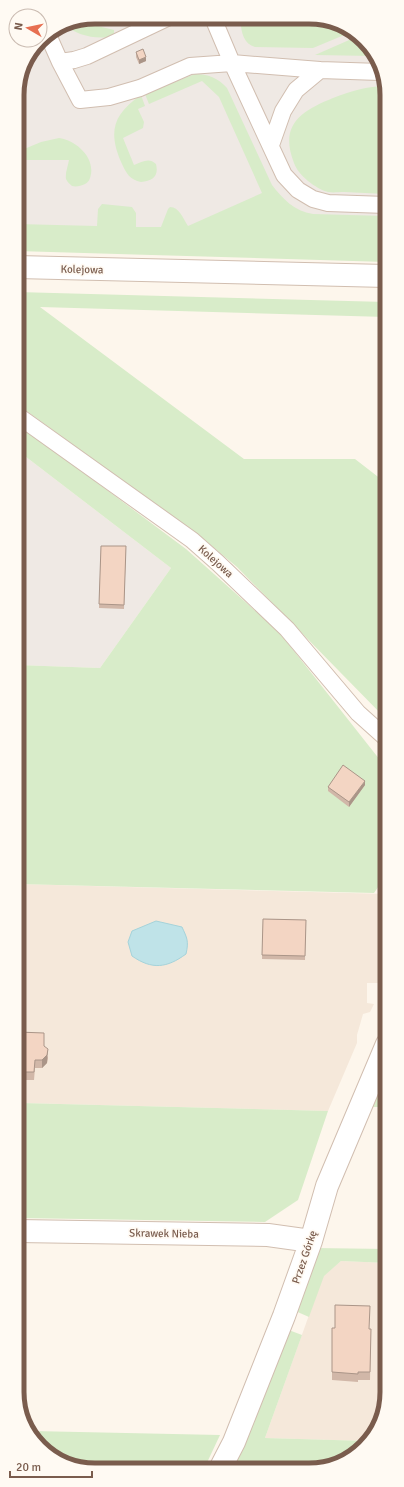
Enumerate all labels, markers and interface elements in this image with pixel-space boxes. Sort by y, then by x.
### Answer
north arrow [8,8,48,48]
text: N [12,22,26,31]
street label: Kolejowa [60,263,104,276]
street label: Kolejowa [195,542,236,581]
street label: Skrawek Nieba [129,1226,199,1241]
street label: Przez Górkę [289,1229,320,1285]
scale bar [10,1453,92,1479]
text: 20 m [16,1460,41,1475]

